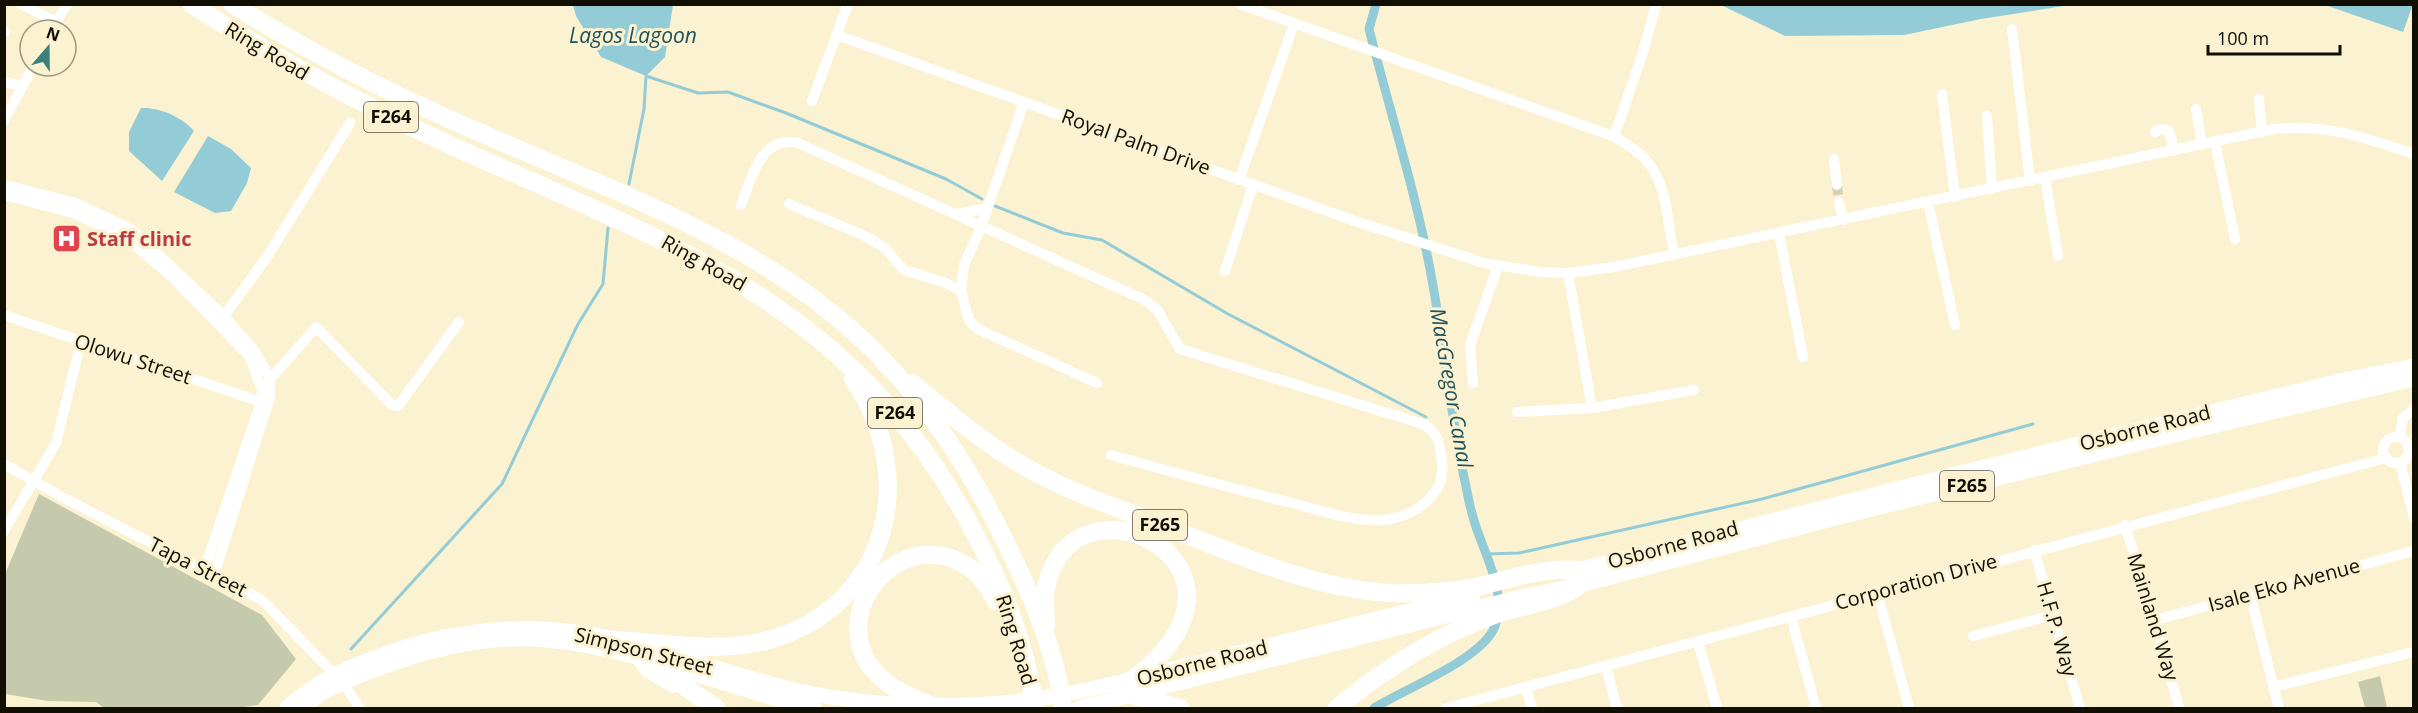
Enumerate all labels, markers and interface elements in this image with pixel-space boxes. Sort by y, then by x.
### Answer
street label: Ring Road [220,15,314,86]
north arrow [18,18,78,78]
scale bar [2208,18,2340,56]
text: N [43,21,63,46]
water label: Lagos Lagoon [569,21,697,49]
text: 100 m [2217,26,2269,50]
road number: F264 [364,102,418,132]
street label: Royal Palm Drive [1058,102,1214,181]
hospital icon: Staff clinic [50,223,82,255]
place label: Staff clinic [87,225,191,252]
street label: Ring Road [657,228,752,297]
water label: MacGregor Canal [1424,306,1480,471]
street label: Olowu Street [71,327,195,390]
road number: F264 [868,398,922,428]
street label: Osborne Road [2077,398,2213,457]
road number: F265 [1940,471,1994,501]
road number: F265 [1133,510,1187,540]
street label: Osborne Road [1605,514,1741,575]
street label: Tapa Street [145,530,252,603]
street label: Corporation Drive [1832,547,2000,616]
street label: Mainland Way [2121,550,2186,685]
street label: Isale Eko Avenue [2205,551,2363,618]
street label: H.F.P. Way [2031,578,2084,680]
street label: Ring Road [990,591,1043,688]
street label: Simpson Street [572,620,716,681]
street label: Osborne Road [1134,633,1270,692]

